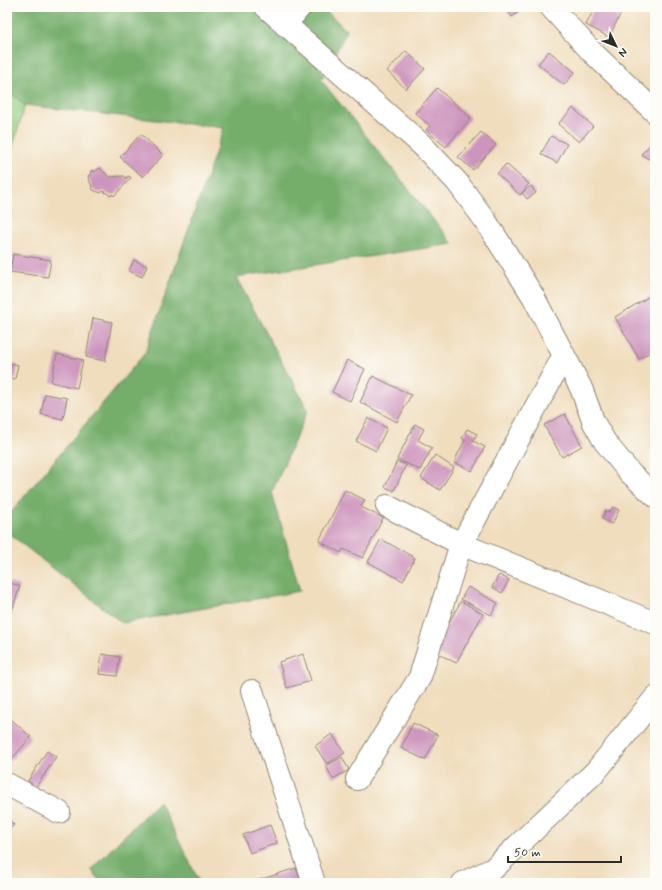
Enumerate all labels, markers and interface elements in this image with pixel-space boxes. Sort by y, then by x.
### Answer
north arrow [596,26,636,66]
text: N [615,45,630,60]
scale bar [508,838,621,864]
text: 50 m [514,845,541,861]

